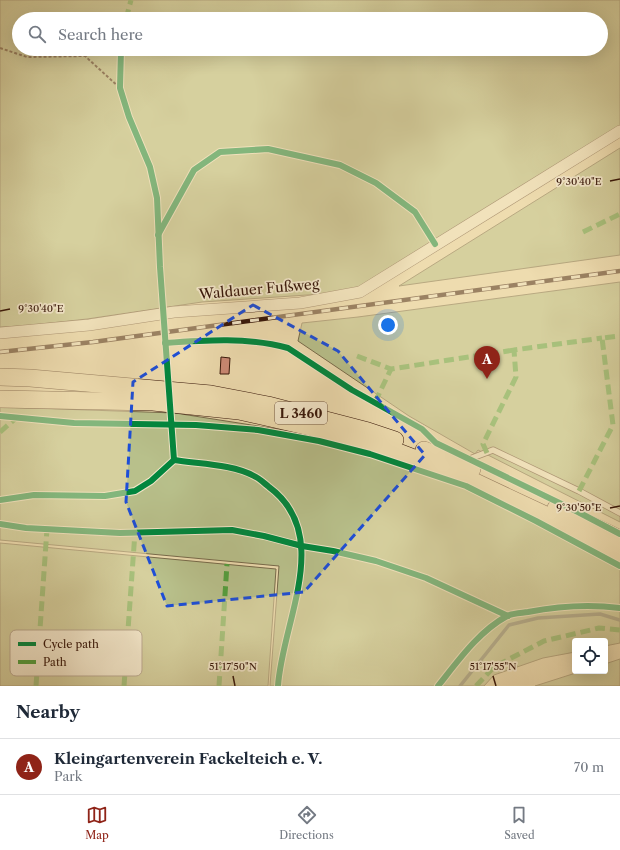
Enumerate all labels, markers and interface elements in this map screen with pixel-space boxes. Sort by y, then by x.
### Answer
search box [12,12,608,56]
icon: search [26,23,48,45]
text: Search here [58,25,143,44]
text: 9°30'40"E [556,175,602,188]
street label: Waldauer Fußweg [197,275,320,303]
text: 9°30'40"E [18,302,64,315]
your location [378,315,398,335]
pin: A [474,346,500,379]
road number: L 3460 [275,402,327,424]
text: 9°30'50"E [556,501,602,514]
legend [10,630,142,676]
text: Cycle path [43,637,99,651]
map controls [572,638,608,674]
button: locate [572,638,608,674]
text: Path [43,655,67,669]
text: 51°17'50"N [209,660,257,673]
text: 51°17'55"N [470,660,516,673]
text: Nearby [16,702,80,722]
text: Kleingartenverein Fackelteich e. V. [54,749,322,768]
text: A [24,759,34,775]
text: 70 m [574,759,604,775]
text: Park [54,768,82,784]
tab: Map [85,804,109,842]
tab: Directions [279,804,334,842]
tab: Saved [504,804,535,842]

